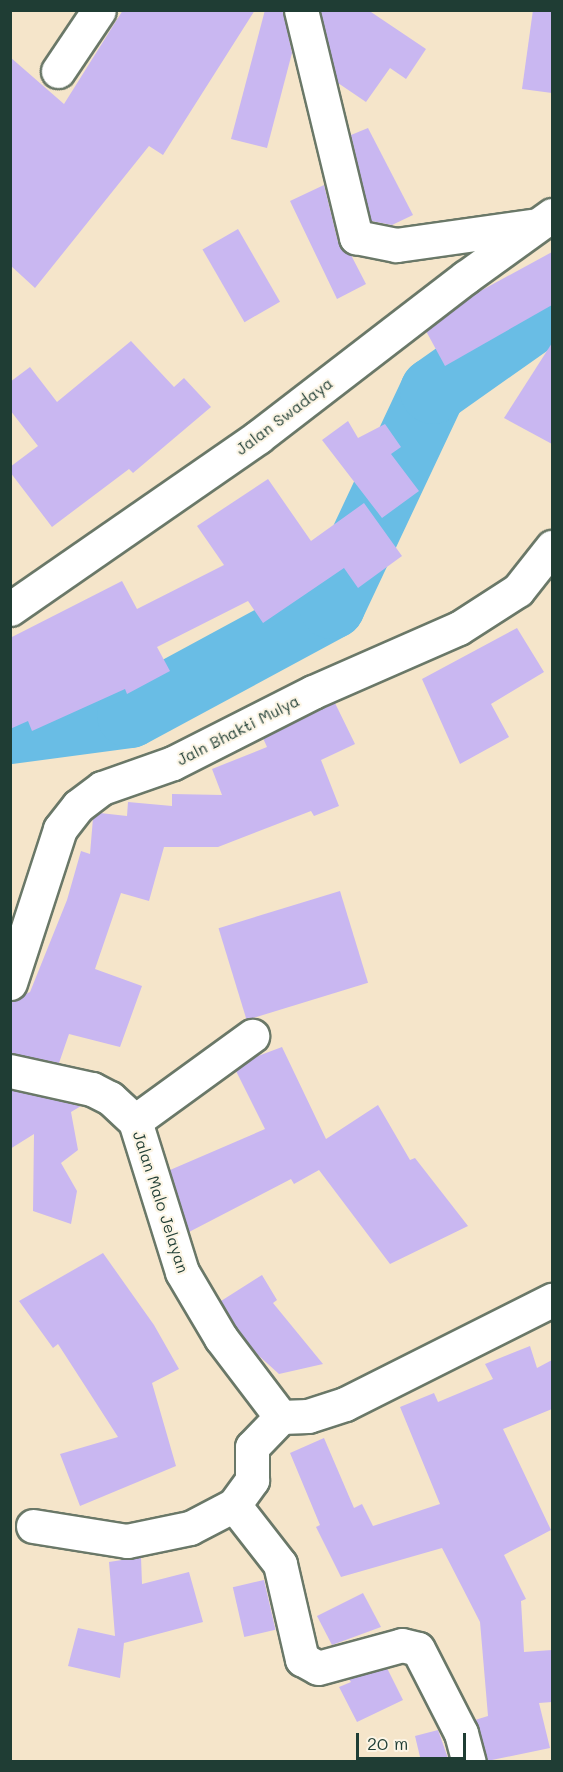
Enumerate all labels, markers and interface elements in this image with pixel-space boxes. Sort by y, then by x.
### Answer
street label: Jalan Swadaya [232,373,336,459]
street label: Jaln Bhakti Mulya [173,691,303,769]
street label: Jalan Malo Jelayan [129,1129,193,1275]
scale bar [359,1721,468,1759]
text: 20 m [367,1731,408,1755]

